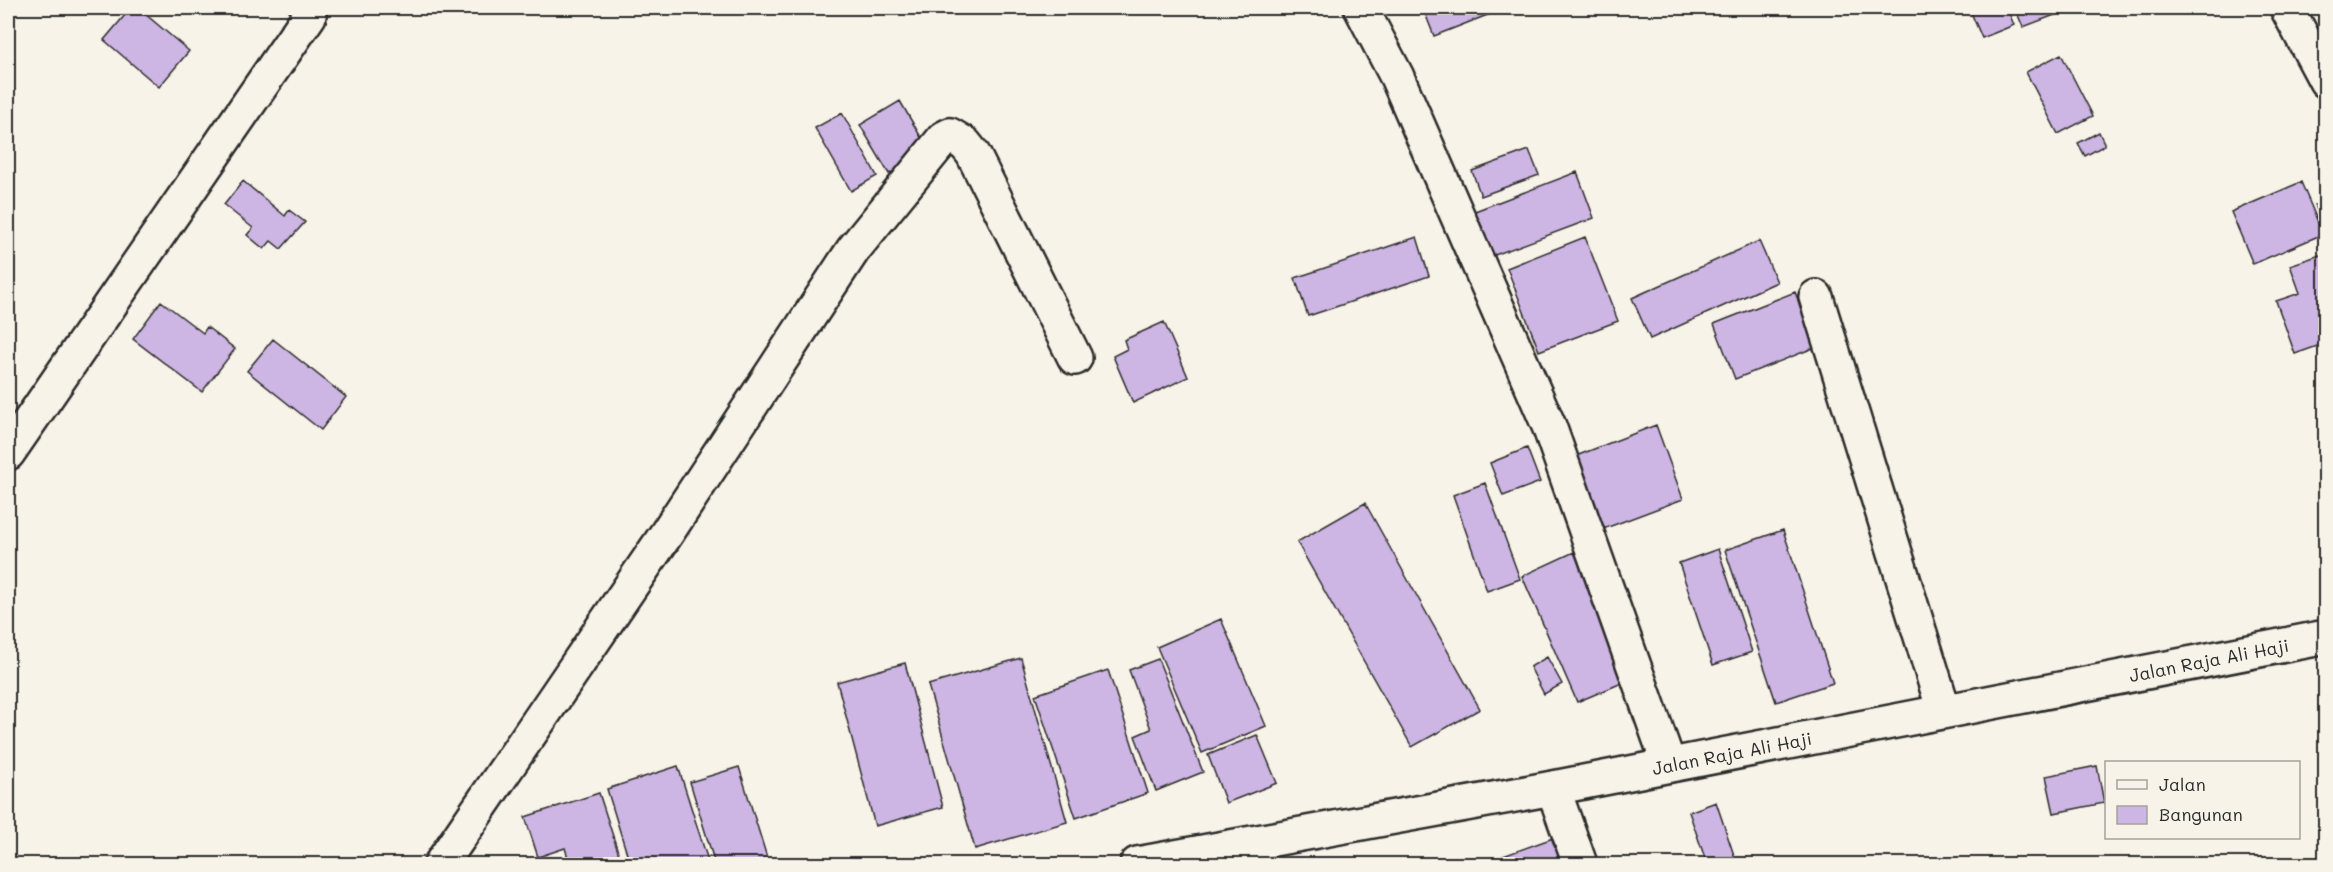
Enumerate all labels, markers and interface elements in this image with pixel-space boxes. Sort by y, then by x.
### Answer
street label: Jalan Raja Ali Haji [2127,633,2291,687]
street label: Jalan Raja Ali Haji [1650,726,1814,780]
legend [2105,761,2300,839]
text: Jalan [2159,772,2206,796]
text: Bangunan [2159,802,2243,826]

